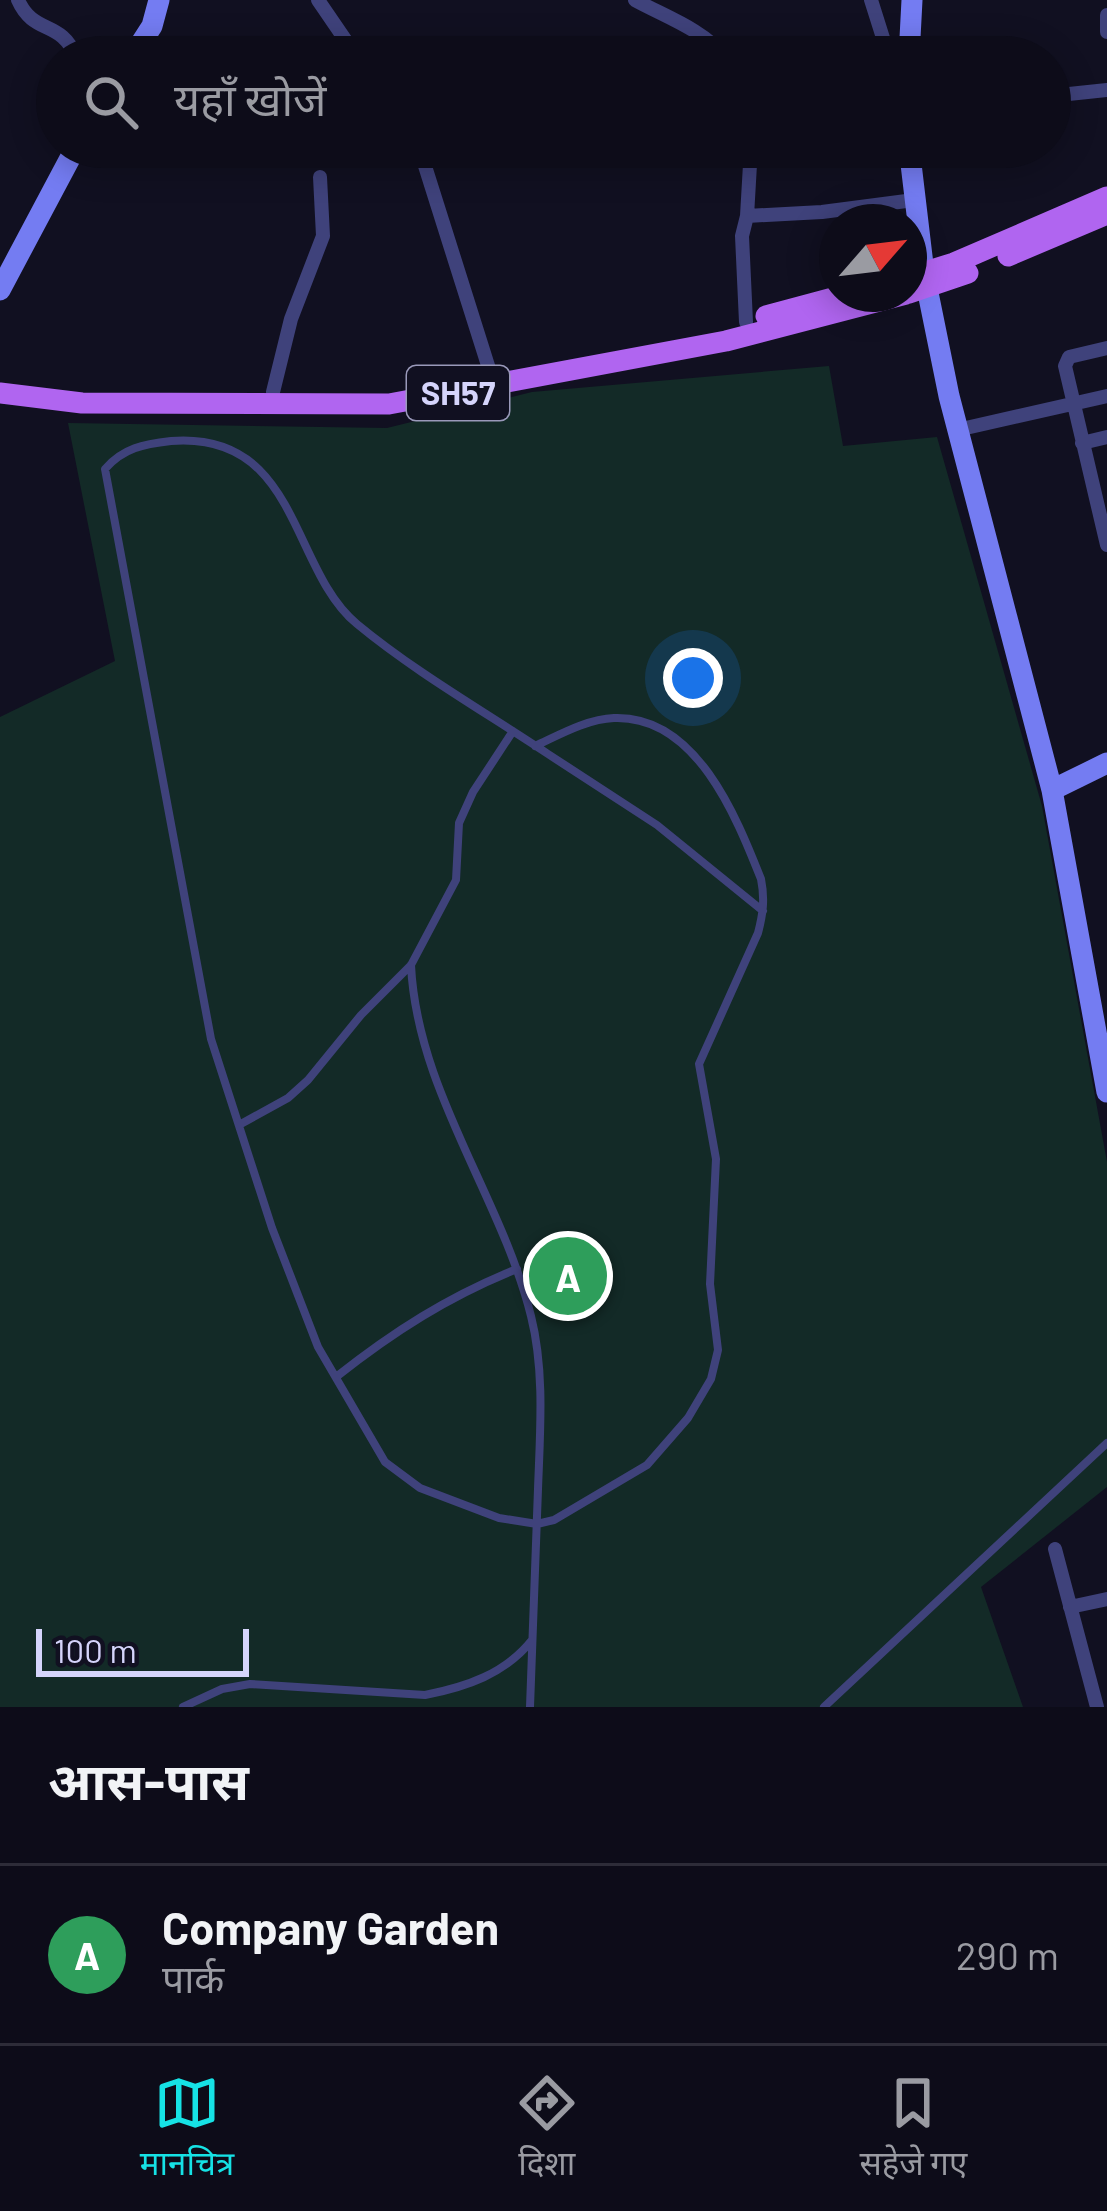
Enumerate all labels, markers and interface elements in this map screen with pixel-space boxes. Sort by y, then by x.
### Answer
search box [36,36,1071,168]
icon: search [78,69,144,135]
text: यहाँ खोजें [174,71,327,125]
north arrow [819,204,927,312]
road number: SH57 [407,366,509,420]
your location [663,648,723,708]
pin: A [529,1231,607,1321]
scale bar [36,1623,249,1676]
text: 100 m [54,1630,137,1670]
text: आस-पास [48,1749,249,1810]
text: Company Garden [162,1900,499,1954]
text: A [74,1931,100,1978]
text: 290 m [956,1931,1059,1978]
text: पार्क [162,1954,224,2001]
tab: मानचित्र [140,2070,234,2188]
tab: दिशा [514,2070,580,2188]
tab: सहेजे गए [859,2070,967,2188]

